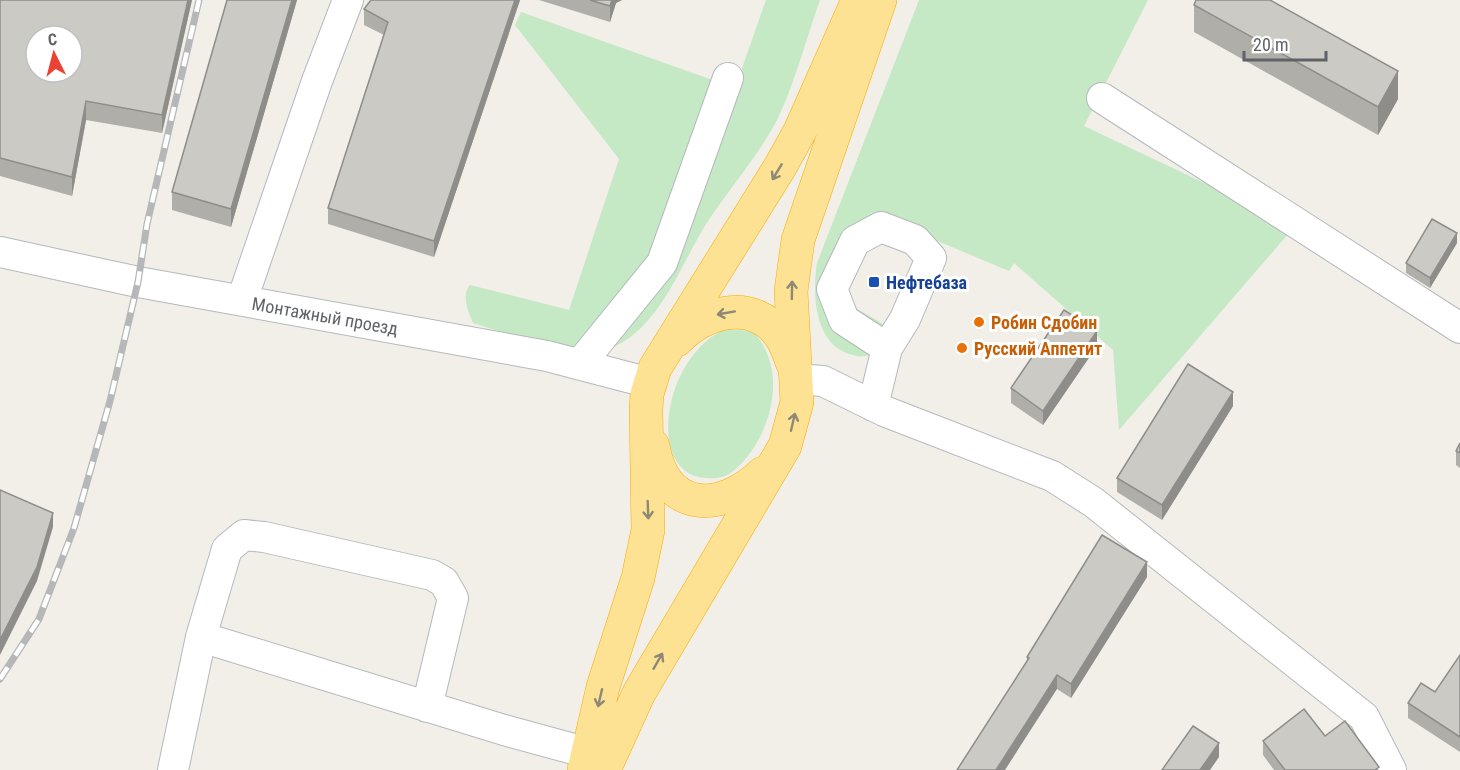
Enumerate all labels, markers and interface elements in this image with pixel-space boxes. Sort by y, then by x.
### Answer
north arrow [24,24,84,84]
scale bar [1244,24,1326,62]
text: С [47,30,58,50]
text: 20 m [1253,34,1288,55]
one-way arrow [770,163,782,180]
place label: Нефтебаза [886,272,967,293]
marker: Нефтебаза [867,275,881,289]
one-way arrow [786,281,798,301]
street label: Монтажный проезд [250,293,400,339]
one-way arrow [716,308,736,319]
place label: Робин Сдобин [991,312,1097,333]
marker: Робин Сдобин [972,315,986,329]
place label: Русский Аппетит [974,338,1102,359]
marker: Русский Аппетит [955,341,969,355]
one-way arrow [787,413,799,432]
one-way arrow [643,499,654,519]
one-way arrow [652,653,664,670]
one-way arrow [594,688,606,707]

